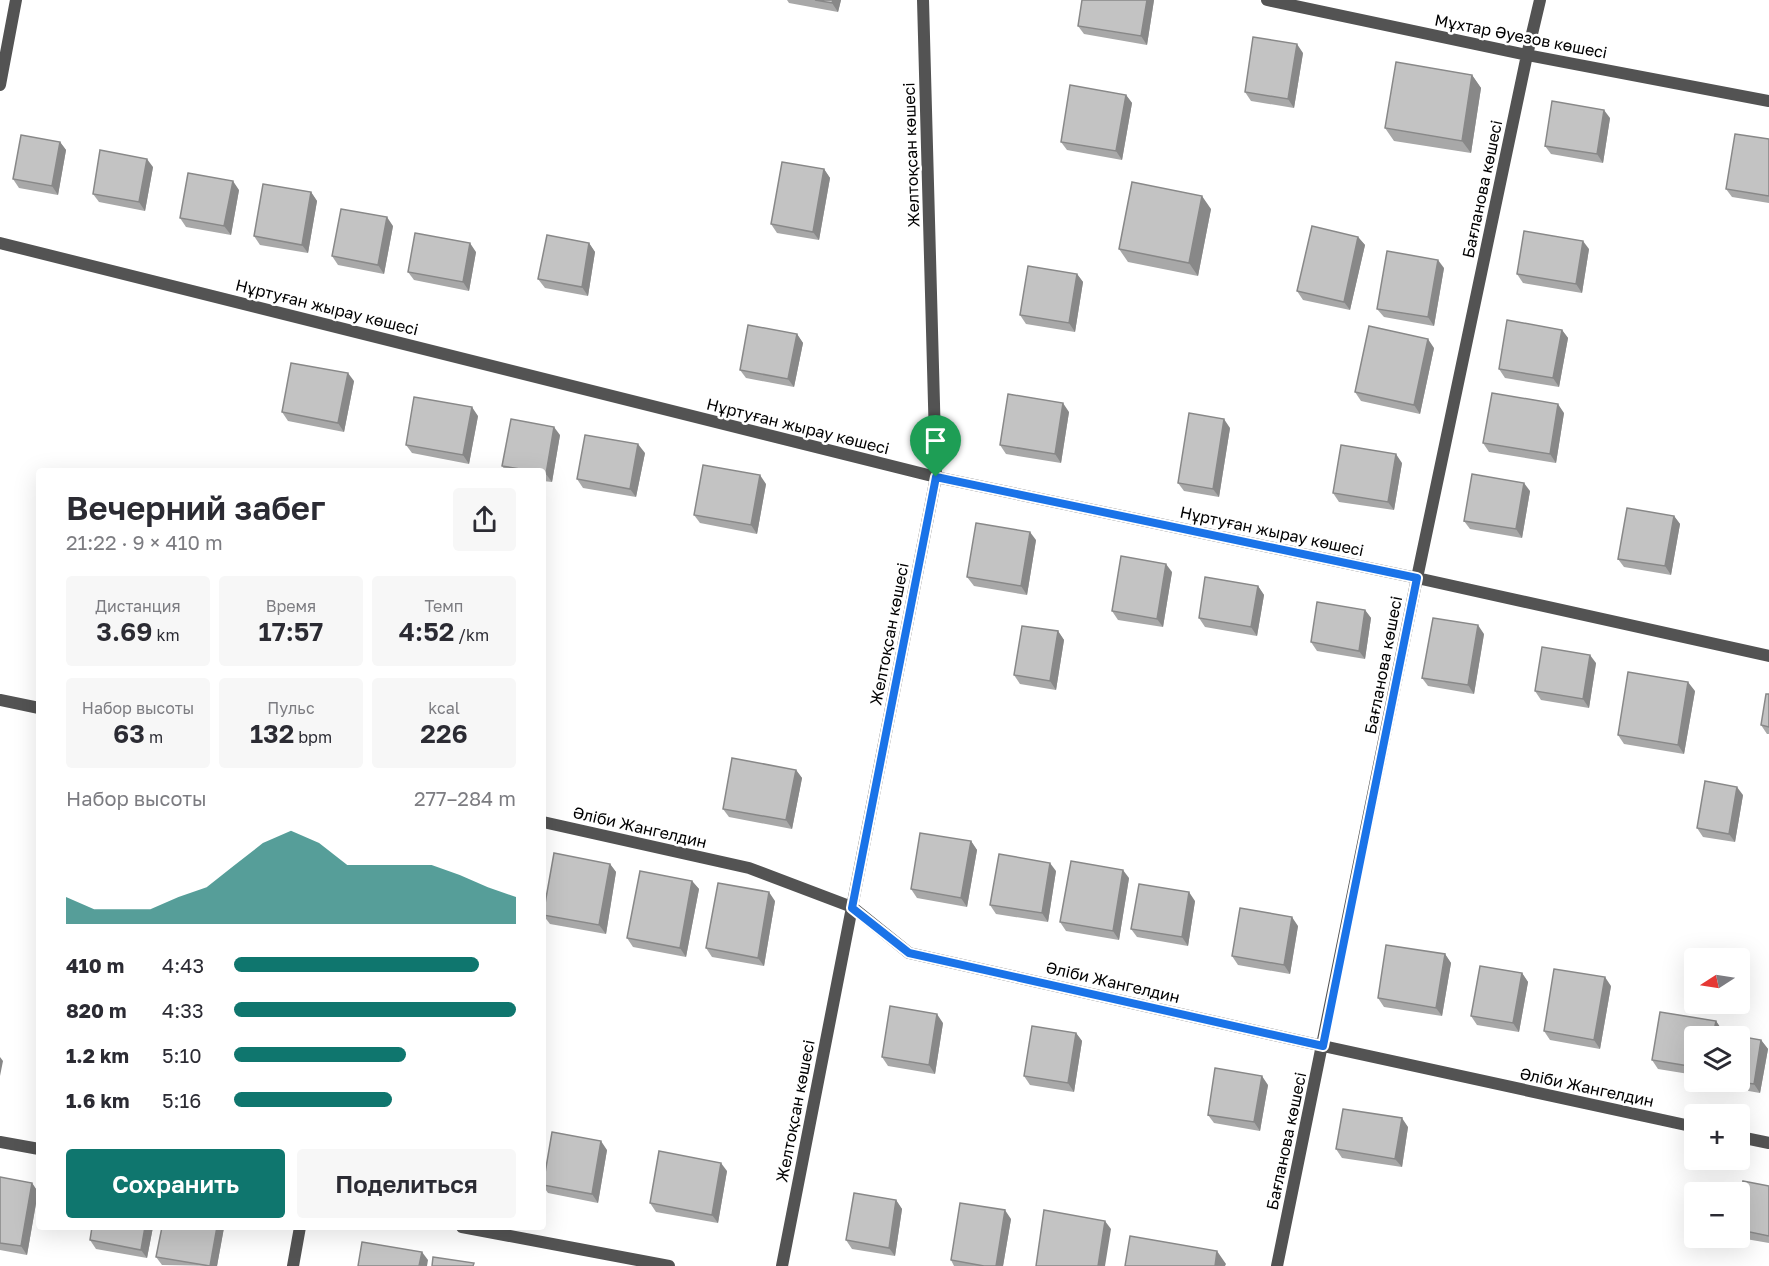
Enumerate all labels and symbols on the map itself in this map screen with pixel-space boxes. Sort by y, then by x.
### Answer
street label: Мұхтар Әуезов көшесі [1433,9,1609,63]
street label: Желтоқсан көшесі [898,82,924,228]
street label: Бағланова көшесі [1458,118,1506,260]
street label: Нұртуған жырау көшесі [234,275,420,339]
street label: Нұртуған жырау көшесі [705,394,891,458]
pin [910,415,961,477]
street label: Нұртуған жырау көшесі [1178,502,1366,560]
street label: Желтоқсан көшесі [865,561,913,707]
street label: Бағланова көшесі [1360,594,1406,736]
street label: Әліби Жангелдин [571,802,709,852]
north arrow [1684,948,1750,1014]
street label: Әліби Жангелдин [1044,957,1182,1007]
street label: Желтоқсан көшесі [771,1038,819,1184]
street label: Әліби Жангелдин [1518,1063,1656,1111]
street label: Бағланова көшесі [1262,1070,1310,1212]

